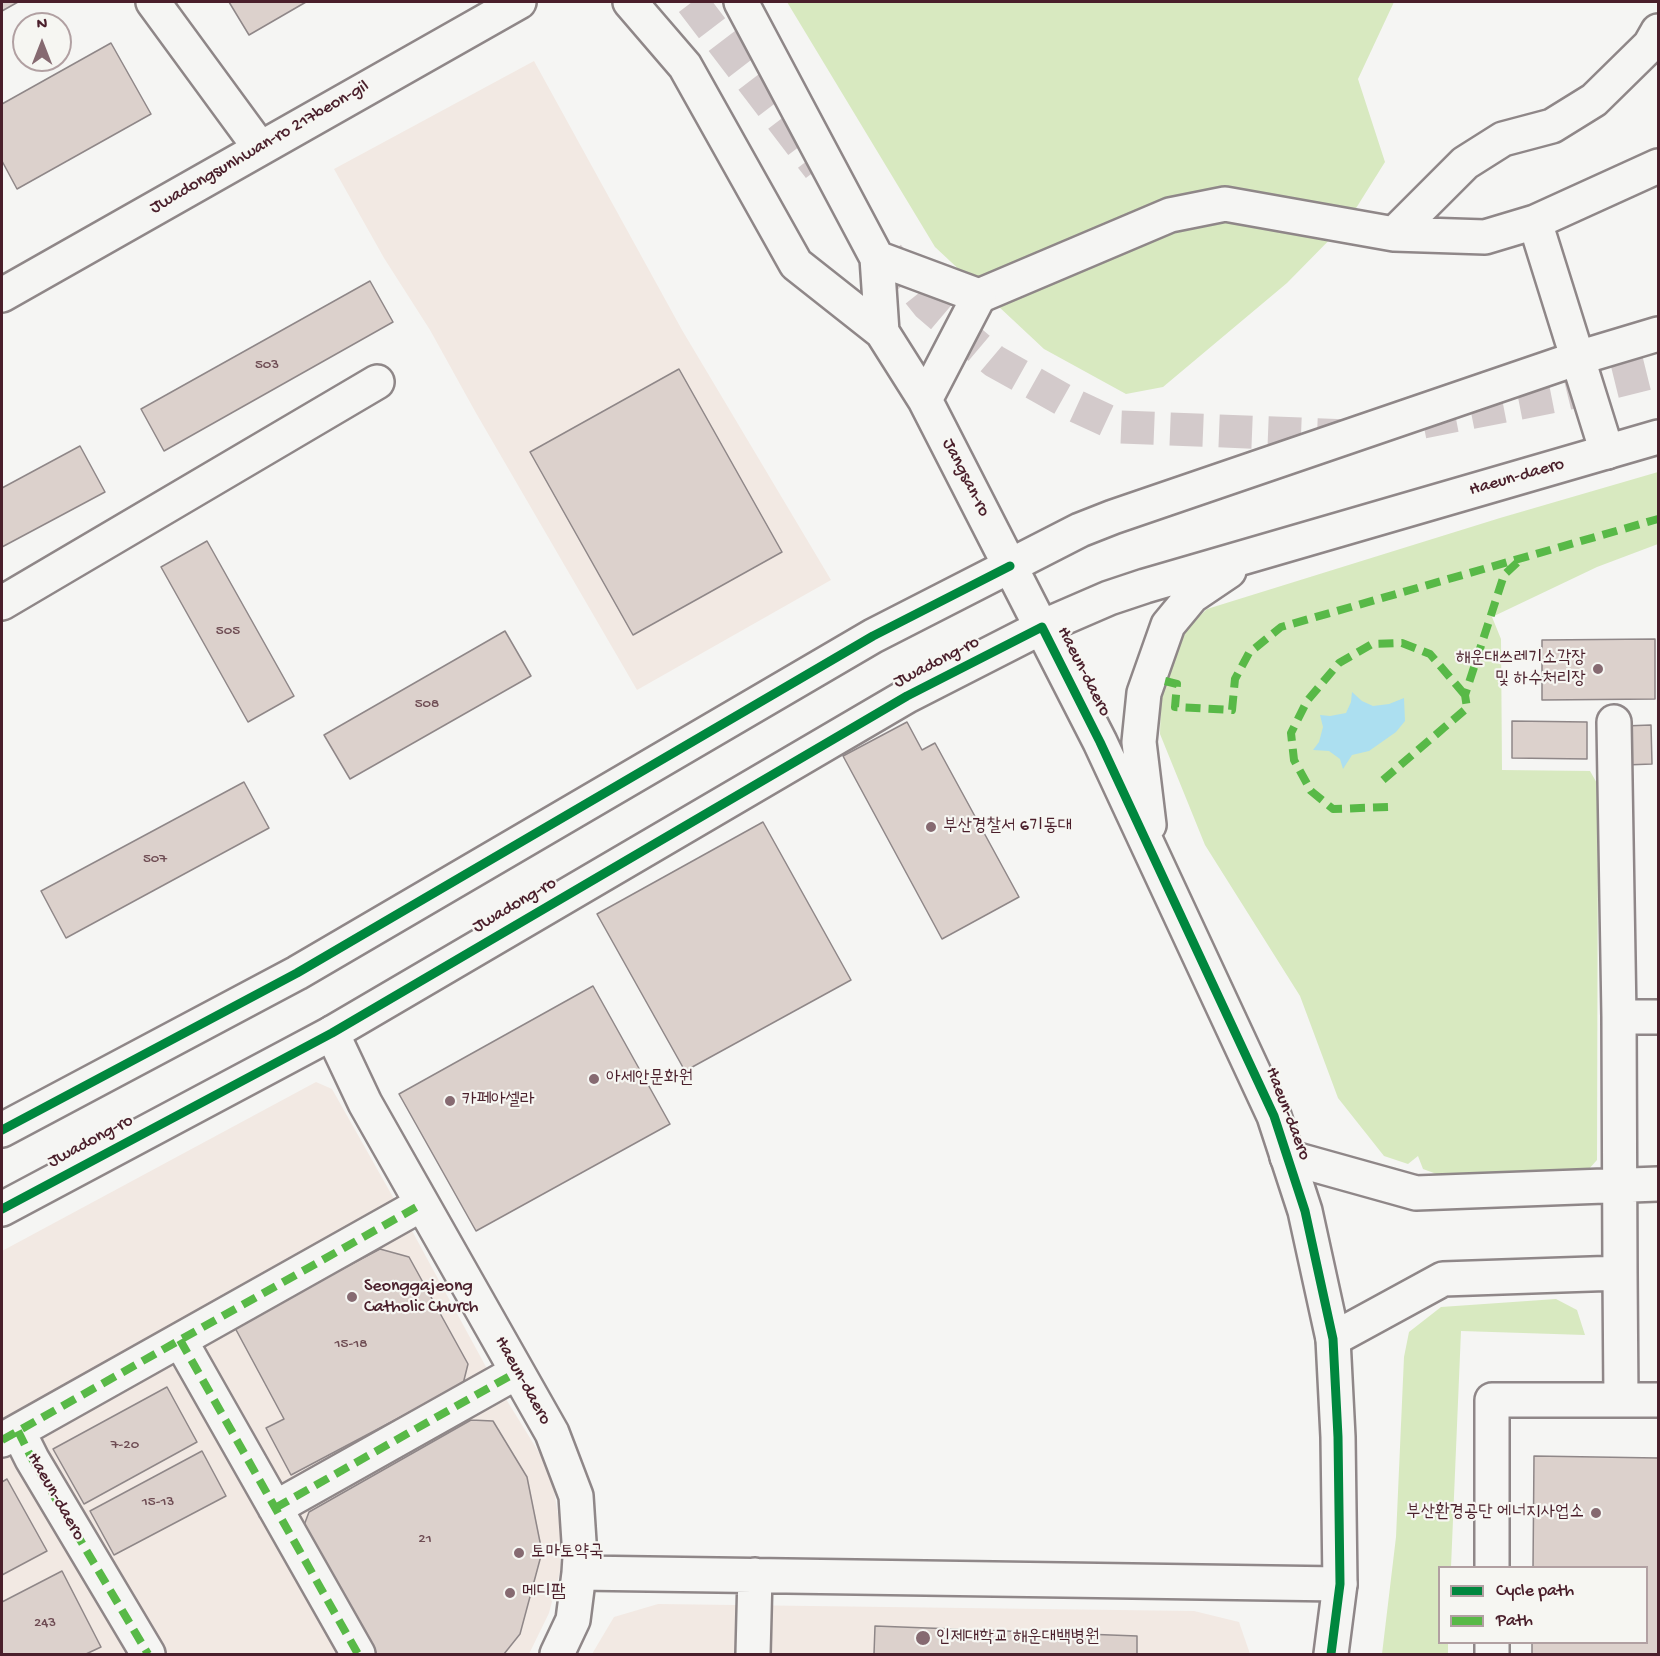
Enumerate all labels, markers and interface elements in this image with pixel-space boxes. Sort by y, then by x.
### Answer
north arrow [12,12,72,72]
text: N [37,16,47,35]
street label: Jwadongsunhwan-ro 217beon-gil [147,76,373,220]
house number: 503 [255,357,279,375]
street label: Jangsan-ro [936,435,994,521]
street label: Haeun-daero [1467,454,1567,502]
house number: 505 [216,623,240,641]
street label: Haeun-daero [1051,624,1115,720]
street label: Jwadong-ro [890,632,984,694]
place label: 해운대쓰레기소각장 및 하수처리장 [1456,648,1586,690]
marker: 해운대쓰레기소각장 및 하수처리장 [1591,662,1605,676]
house number: 508 [415,696,439,714]
place label: 부산경찰서 6기동대 [943,816,1072,838]
marker: 부산경찰서 6기동대 [924,820,938,834]
house number: 507 [143,851,167,869]
street label: Jwadong-ro [469,873,561,939]
street label: Haeun-daero [1259,1064,1315,1164]
place label: 아세안문화원 [606,1068,693,1090]
marker: 아세안문화원 [587,1072,601,1086]
place label: 카페아셀라 [462,1090,534,1112]
marker: 카페아셀라 [443,1094,457,1108]
street label: Jwadong-ro [45,1111,137,1173]
place label: Seonggajeong Catholic Church [364,1276,478,1318]
marker: Seonggajeong Catholic Church [345,1290,359,1304]
street label: Haeun-daero [489,1333,555,1429]
house number: 15-18 [335,1336,367,1354]
house number: 7-20 [111,1437,139,1455]
street label: Haeun-daero [21,1449,89,1545]
house number: 15-13 [142,1494,174,1512]
place label: 부산환경공단 에너지사업소 [1406,1502,1584,1524]
marker: 부산환경공단 에너지사업소 [1589,1506,1603,1520]
house number: 21 [418,1531,432,1549]
place label: 토마토약국 [531,1542,603,1564]
marker: 토마토약국 [512,1546,526,1560]
legend [1438,1566,1648,1644]
text: Cycle path [1496,1581,1574,1602]
place label: 메디팜 [522,1582,565,1604]
marker: 메디팜 [503,1586,517,1600]
text: Path [1496,1611,1533,1632]
house number: 243 [34,1615,56,1633]
place label: 인제대학교 해운대백병원 [936,1627,1100,1649]
marker: 인제대학교 해운대백병원 [914,1629,932,1647]

